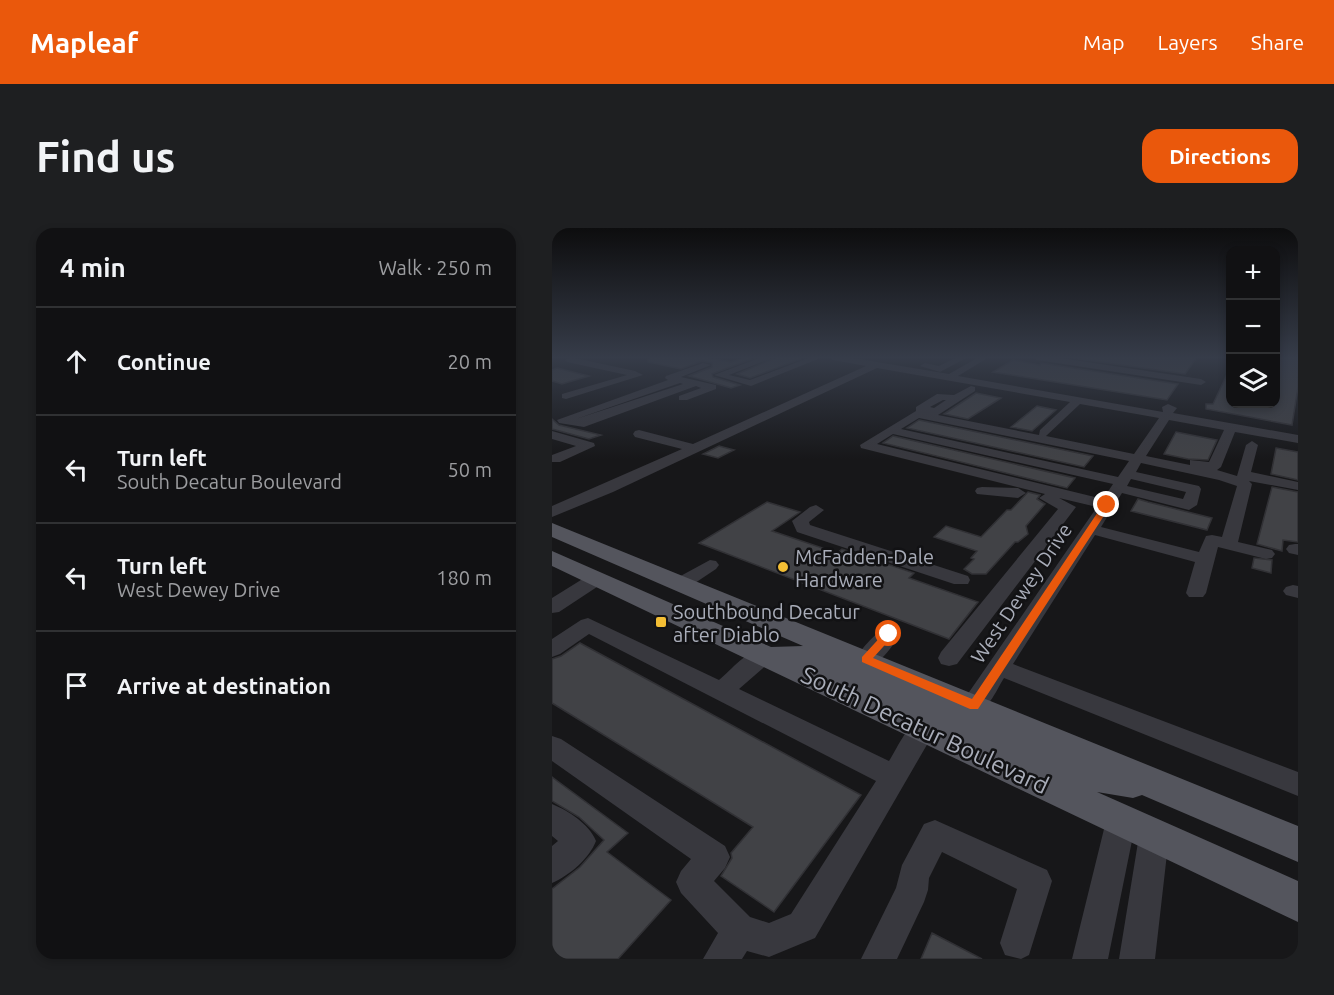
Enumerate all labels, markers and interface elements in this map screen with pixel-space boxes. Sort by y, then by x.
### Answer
text: Mapleaf [30,27,138,58]
text: Map [1083,30,1124,54]
text: Layers [1157,30,1218,54]
text: Share [1251,30,1304,54]
button: Directions [1142,129,1298,183]
text: Find us [36,133,175,180]
map controls [1226,246,1280,408]
button: + [1226,246,1280,300]
text: 4 min [60,253,126,282]
text: Walk · 250 m [379,256,492,279]
button: − [1226,300,1280,354]
icon: ahead [60,345,93,378]
text: Continue [117,349,211,374]
text: 20 m [448,350,492,373]
button: layers [1226,354,1280,408]
text: Turn left [117,445,207,470]
icon: left [60,453,93,486]
text: 50 m [448,458,492,481]
text: South Decatur Boulevard [117,470,342,493]
route end [1093,491,1119,517]
street label: West Dewey Drive [966,519,1076,667]
place label: McFadden-Dale Hardware [795,545,934,591]
text: Turn left [117,553,207,578]
marker: McFadden-Dale Hardware [776,560,790,574]
icon: left [60,561,93,594]
text: 180 m [436,566,492,589]
text: West Dewey Drive [117,578,281,601]
place label: Southbound Decatur after Diablo [673,600,860,646]
marker: Southbound Decatur after Diablo [654,615,668,629]
route start [875,620,901,646]
street label: South Decatur Boulevard [797,661,1053,799]
icon: arrive [60,669,93,702]
text: Arrive at destination [117,673,331,698]

